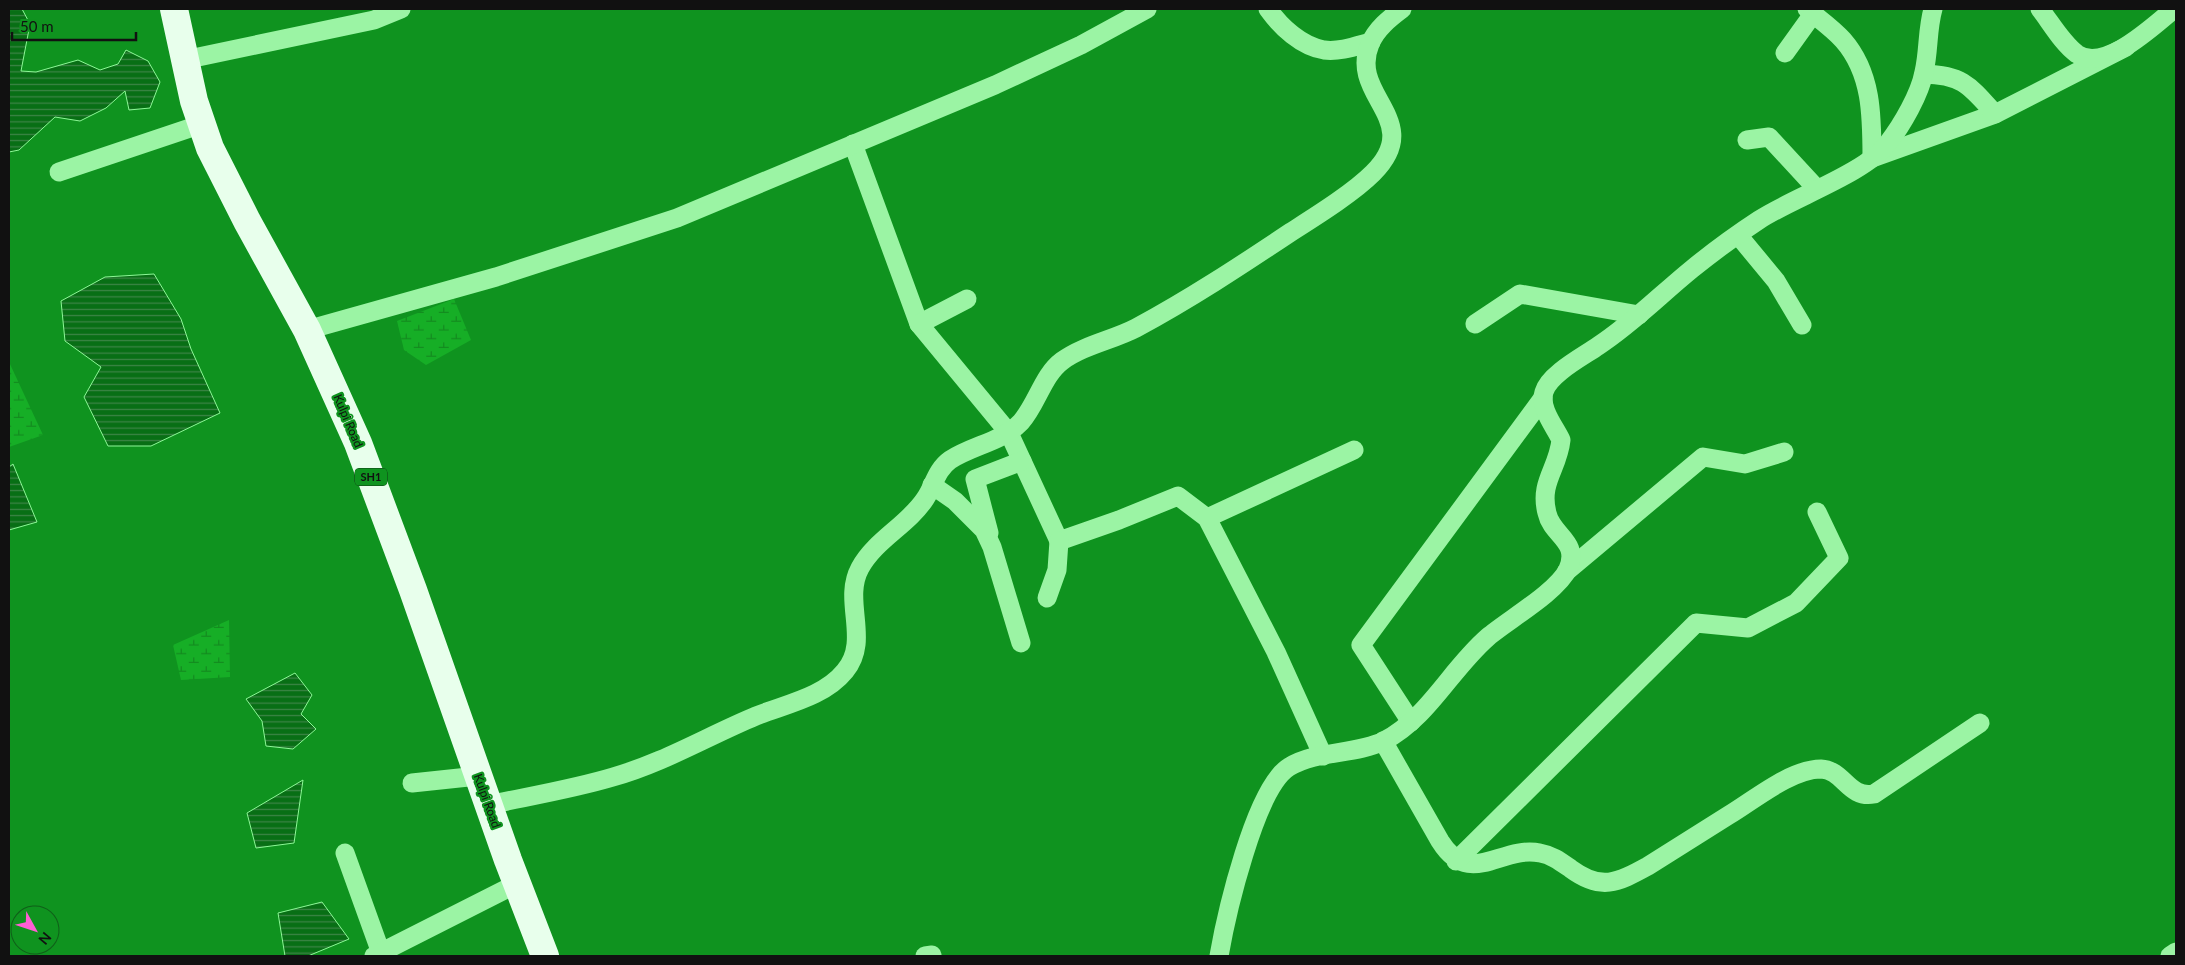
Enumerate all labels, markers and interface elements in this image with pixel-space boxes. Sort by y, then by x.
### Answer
scale bar [12,10,136,42]
text: 50 m [20,17,54,35]
street label: Kulpi Road [331,392,366,450]
road number: SH1 [355,468,387,486]
street label: Kulpi Road [471,772,504,830]
north arrow [10,905,60,955]
text: N [35,929,55,948]

